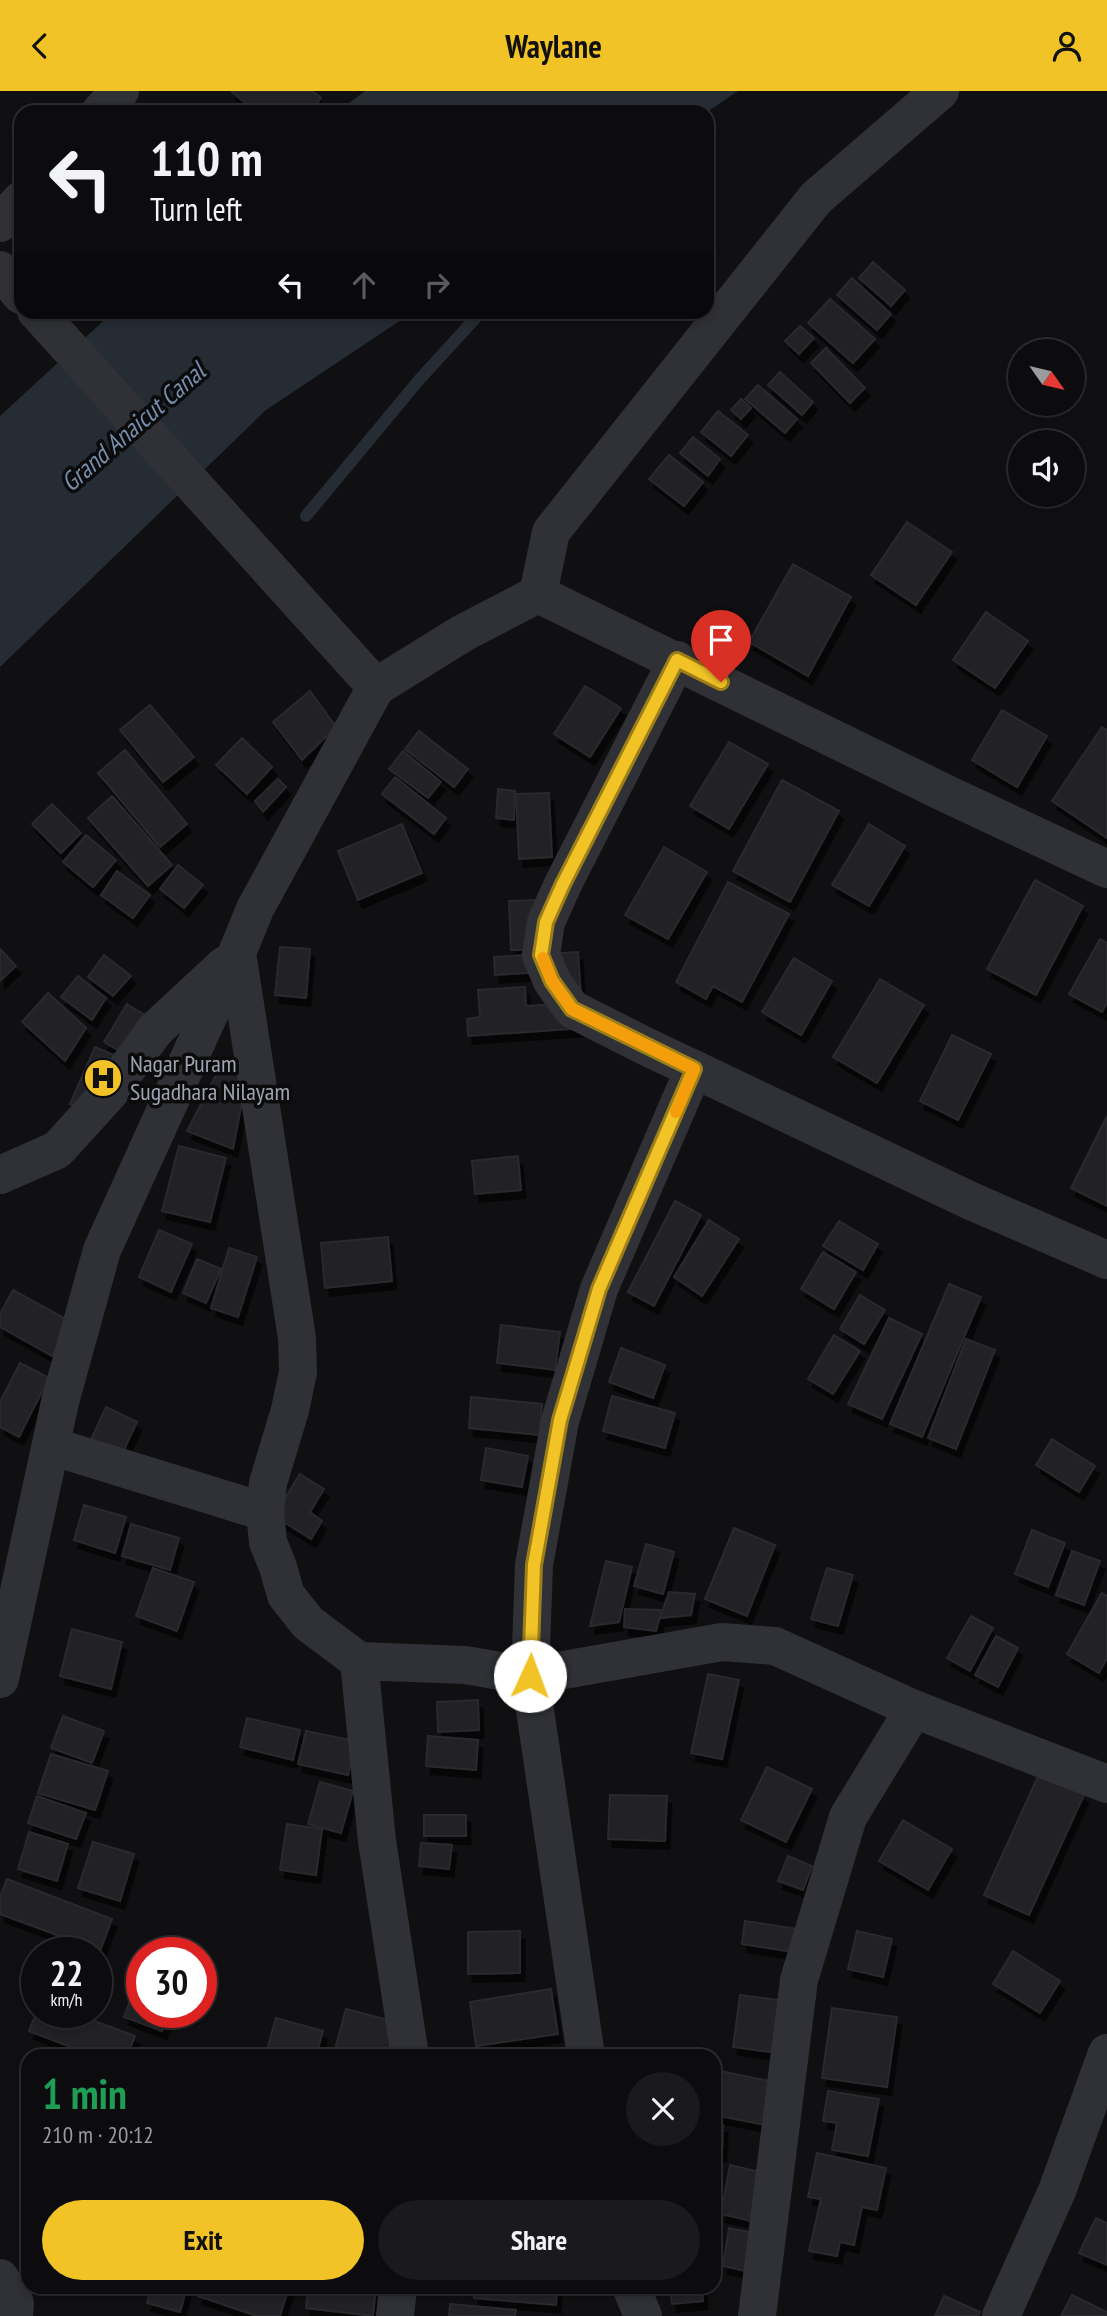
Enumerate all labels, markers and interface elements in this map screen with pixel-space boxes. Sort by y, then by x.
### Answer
text: Waylane [505,25,602,67]
icon: back [21,27,59,65]
icon: person [1048,27,1086,65]
text: 110 m [150,126,263,190]
icon: left [35,133,126,224]
text: Turn left [150,188,242,230]
icon: left [272,266,310,304]
icon: ahead [345,266,383,304]
icon: right [418,266,456,304]
north arrow [1008,339,1085,417]
map controls [1008,339,1085,507]
water label: Grand Anaicut Canal [54,353,214,498]
button: sound [1008,430,1085,507]
pin [691,610,751,682]
icon: arrive [702,621,740,659]
place label: Nagar Puram Sugadhara Nilayam [130,1048,290,1107]
hospital icon: Nagar Puram Sugadhara Nilayam [82,1057,124,1099]
position arrow [493,1639,567,1713]
speed limit sign: 30 [126,1937,217,2028]
text: 22 [50,1950,83,1996]
text: km/h [51,1988,82,2011]
text: 1 min [42,2066,127,2121]
button: close [626,2072,700,2146]
text: 210 m · 20:12 [42,2120,154,2149]
button: Exit [42,2200,364,2280]
button: Share [378,2200,700,2280]

